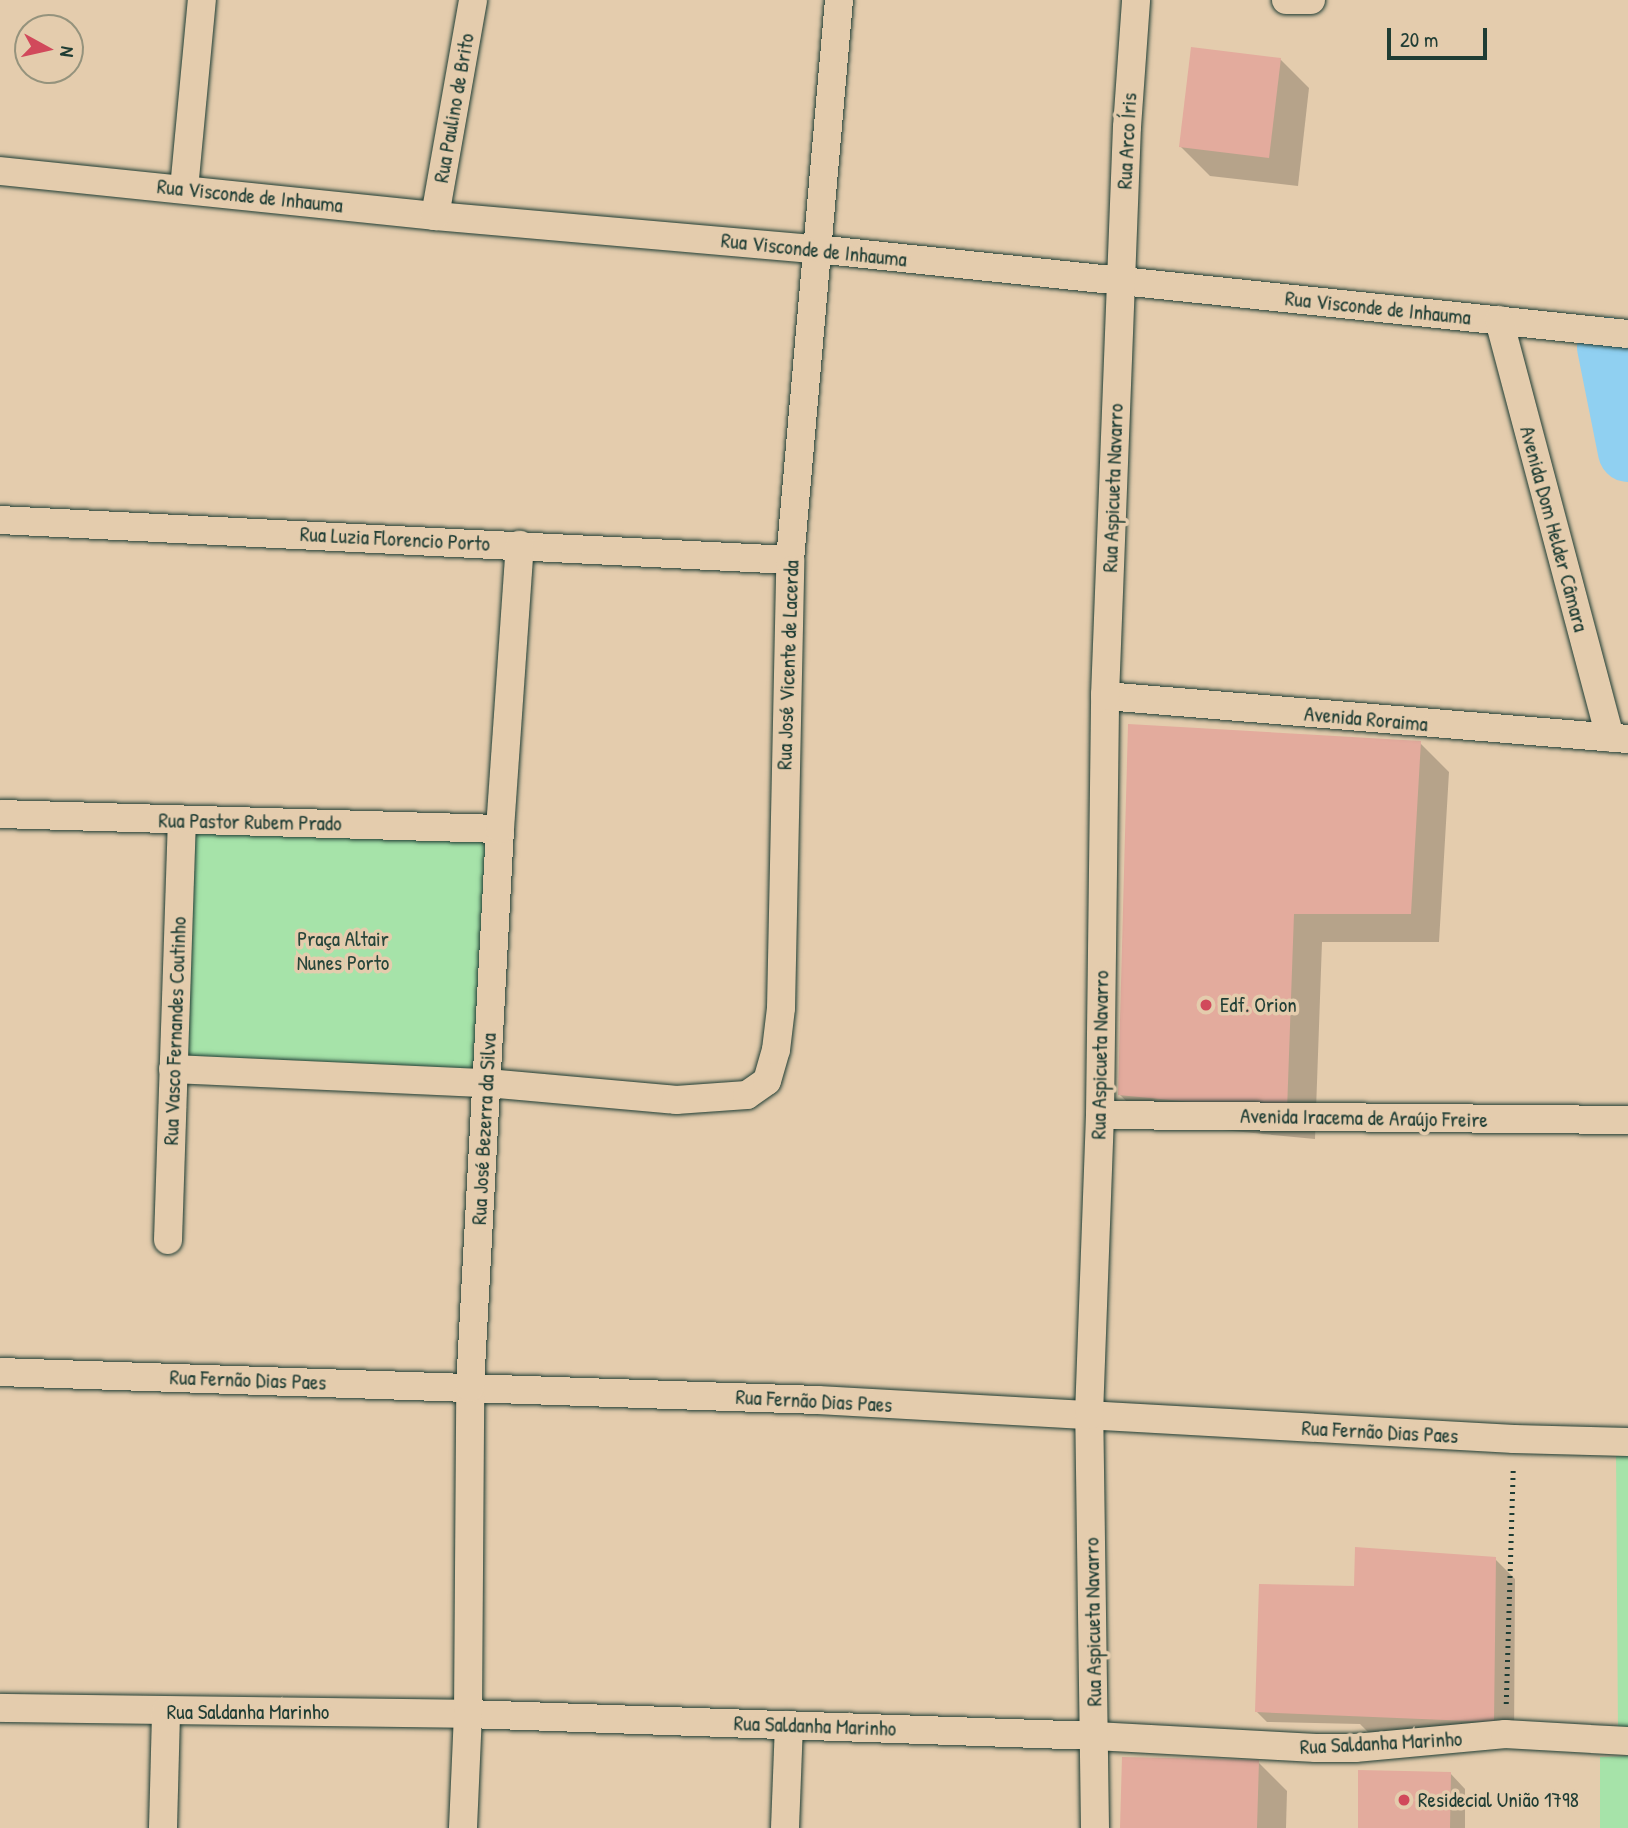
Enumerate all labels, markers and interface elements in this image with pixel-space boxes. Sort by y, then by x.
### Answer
north arrow [14,14,84,84]
scale bar [1390,14,1490,58]
text: 20 m [1400,25,1438,54]
street label: Rua Paulino de Brito [428,31,480,185]
text: N [54,45,81,58]
street label: Rua Arco Íris [1112,92,1142,190]
street label: Rua Visconde de Inhauma [156,174,344,218]
street label: Rua Visconde de Inhauma [720,228,908,272]
street label: Rua Visconde de Inhauma [1284,286,1472,330]
street label: Rua Aspicueta Navarro [1097,403,1129,573]
street label: Avenida Dom Helder Câmara [1514,423,1594,635]
street label: Rua Luzia Florencio Porto [299,521,491,557]
street label: Rua José Vicente de Lacerda [772,560,804,770]
street label: Avenida Roraima [1303,701,1429,737]
street label: Rua Pastor Rubem Prado [158,808,342,836]
street label: Rua Vasco Fernandes Coutinho [158,916,192,1146]
park label: Praça Altair Nunes Porto [297,926,389,976]
street label: Rua Aspicueta Navarro [1086,970,1114,1140]
place label: Edf. Orion [1220,992,1297,1018]
marker: Edf. Orion [1198,997,1214,1013]
street label: Rua José Bezerra da Silva [466,1033,502,1225]
street label: Avenida Iracema de Araújo Freire [1240,1103,1488,1133]
street label: Rua Fernão Dias Paes [169,1365,327,1395]
street label: Rua Fernão Dias Paes [735,1384,893,1418]
street label: Rua Fernão Dias Paes [1301,1415,1459,1449]
street label: Rua Aspicueta Navarro [1079,1537,1107,1707]
street label: Rua Saldanha Marinho [167,1699,329,1725]
street label: Rua Saldanha Marinho [733,1711,897,1741]
street label: Rua Saldanha Marinho [1299,1726,1463,1760]
place label: Residecial União 1798 [1418,1787,1579,1813]
marker: Residecial União 1798 [1396,1792,1412,1808]

